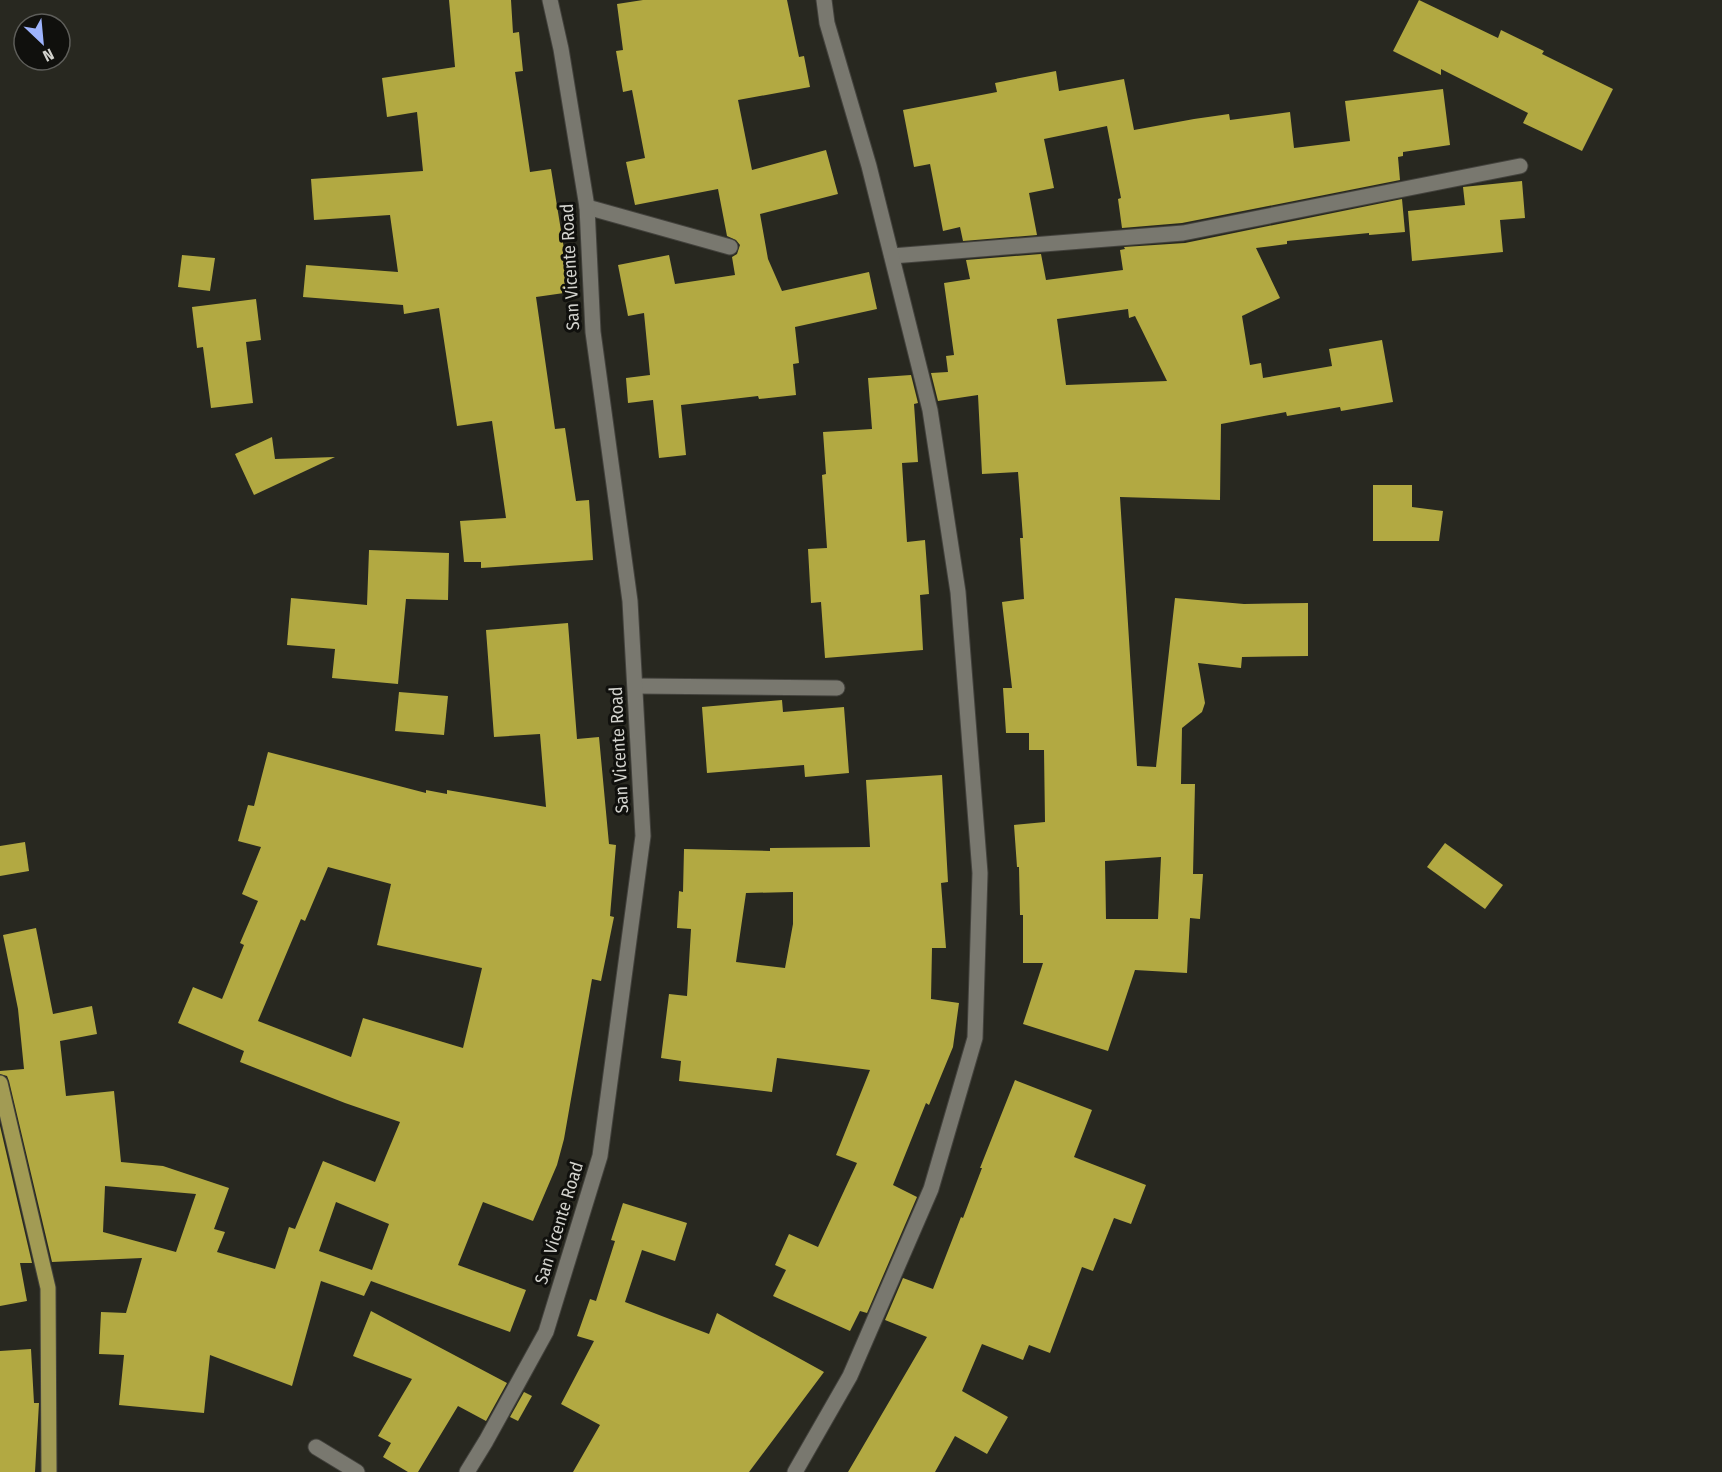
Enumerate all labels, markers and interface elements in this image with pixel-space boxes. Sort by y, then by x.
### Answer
north arrow [12,12,72,72]
text: N [40,44,57,66]
street label: San Vicente Road [556,203,584,331]
street label: San Vicente Road [605,686,633,814]
street label: San Vicente Road [530,1159,588,1287]

